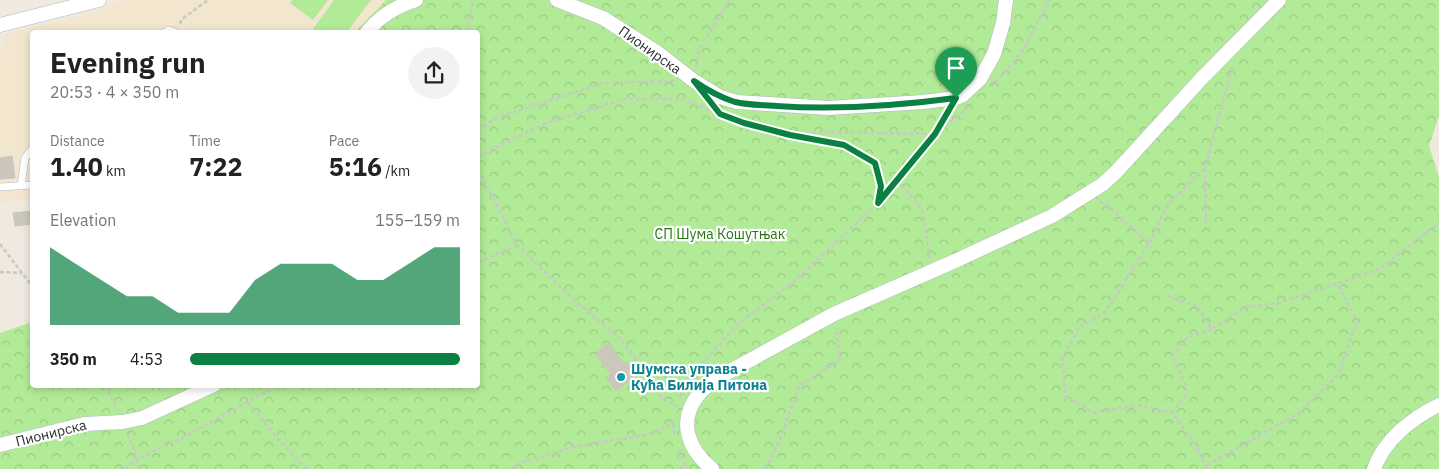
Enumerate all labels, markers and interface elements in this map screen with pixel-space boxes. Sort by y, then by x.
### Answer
street label: Пионирска [615,22,685,78]
text: Evening run [50,44,206,81]
button: share [408,47,460,99]
pin [935,47,977,98]
icon: arrive [942,54,970,82]
text: 20:53 · 4 × 350 m [50,82,179,102]
text: Distance [50,132,105,150]
text: Time [189,132,221,150]
text: Pace [329,132,359,150]
text: 1.40 [50,150,103,183]
text: 7:22 [189,150,243,183]
text: 5:16 [329,150,382,183]
text: km [103,162,126,180]
text: /km [382,162,410,180]
text: Elevation [50,210,116,230]
text: 155–159 m [375,210,460,230]
park label: СП Шума Кошутњак [654,225,786,243]
text: 350 m [50,349,97,369]
text: 4:53 [130,349,163,369]
place label: Шумска управа - Кућа Билија Питона [631,360,767,394]
marker: Шумска управа - Кућа Билија Питона [615,371,627,383]
street label: Пионирска [14,415,89,450]

